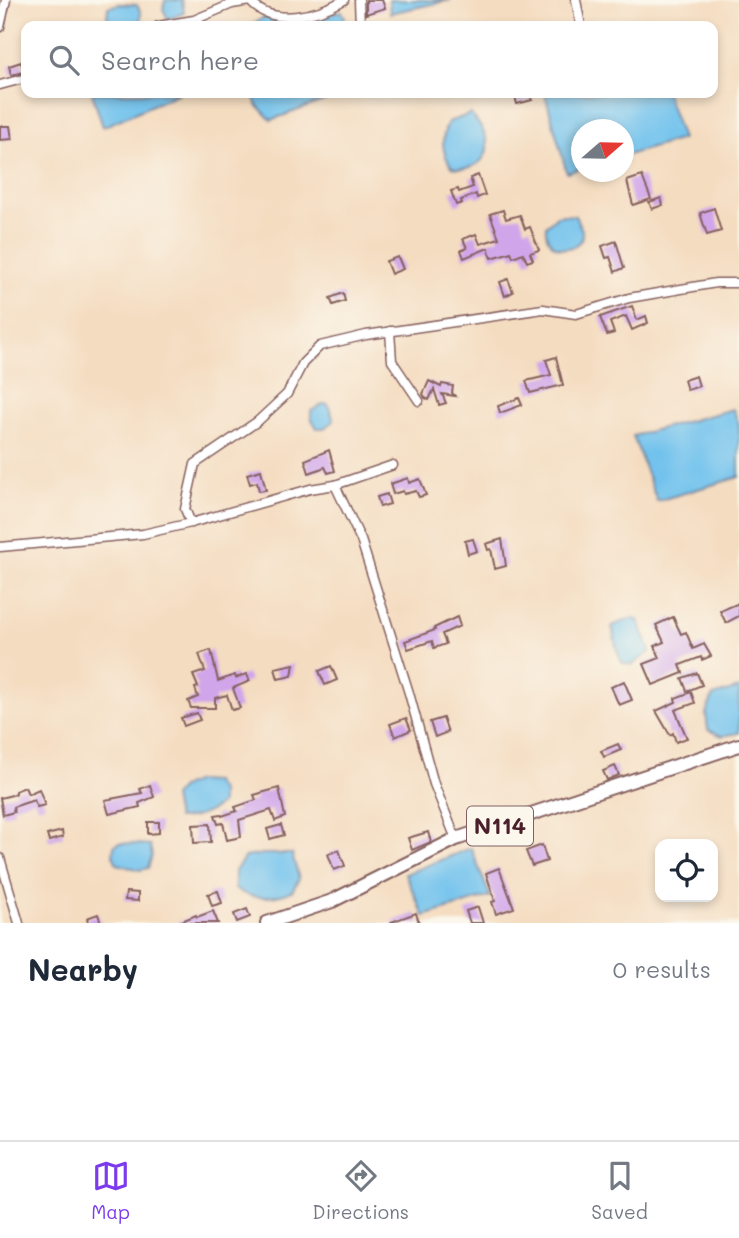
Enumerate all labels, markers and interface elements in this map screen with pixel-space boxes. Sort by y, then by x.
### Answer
search box [21,21,718,98]
icon: search [45,41,83,79]
text: Search here [101,43,259,77]
north arrow [571,119,634,182]
road number: N114 [467,806,533,846]
map controls [655,839,718,902]
button: locate [655,839,718,902]
text: Nearby [28,949,138,989]
text: 0 results [613,954,711,984]
tab: Map [91,1157,130,1224]
tab: Directions [312,1157,409,1224]
tab: Saved [591,1157,648,1224]

